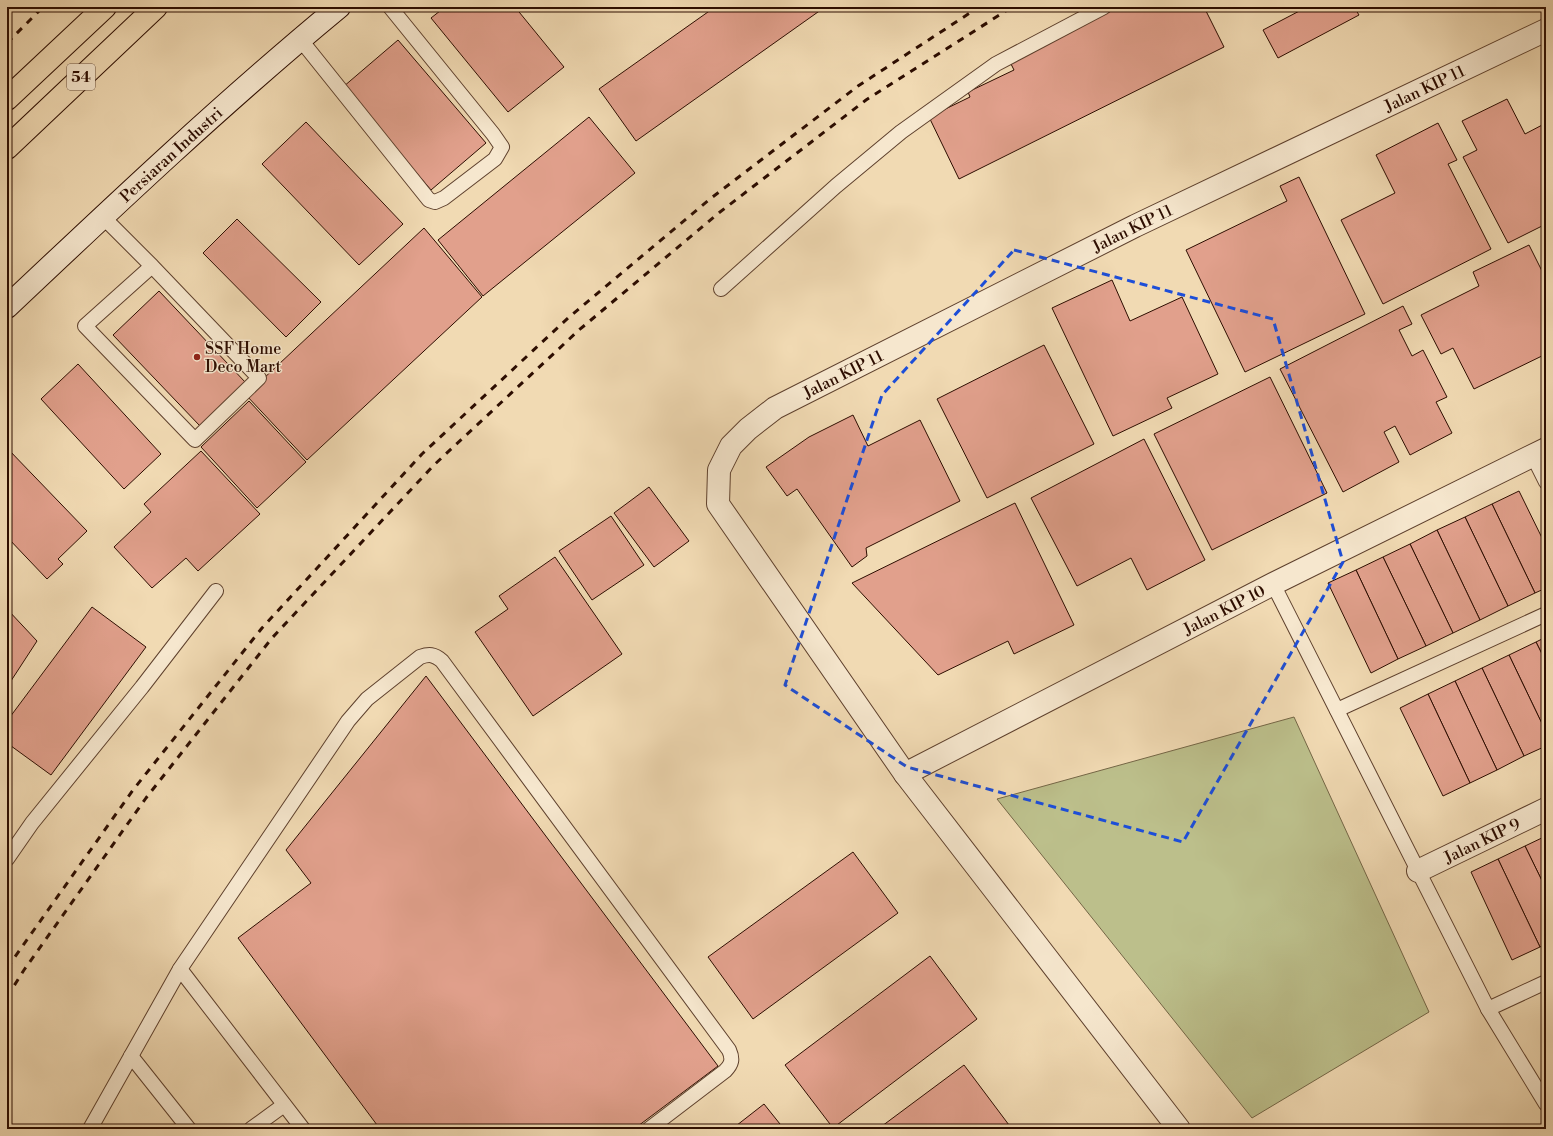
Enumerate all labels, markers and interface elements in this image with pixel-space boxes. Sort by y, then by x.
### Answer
street label: Jalan KIP 11 [1380,61,1468,117]
road number: 54 [67,64,95,90]
street label: Persiaran Industri [116,103,227,207]
street label: Jalan KIP 11 [1088,201,1176,257]
place label: SSF Home Deco Mart [205,339,281,377]
street label: Jalan KIP 11 [799,346,887,404]
marker: SSF Home Deco Mart [192,352,202,362]
street label: Jalan KIP 10 [1179,581,1269,640]
street label: Jalan KIP 9 [1440,814,1524,868]

